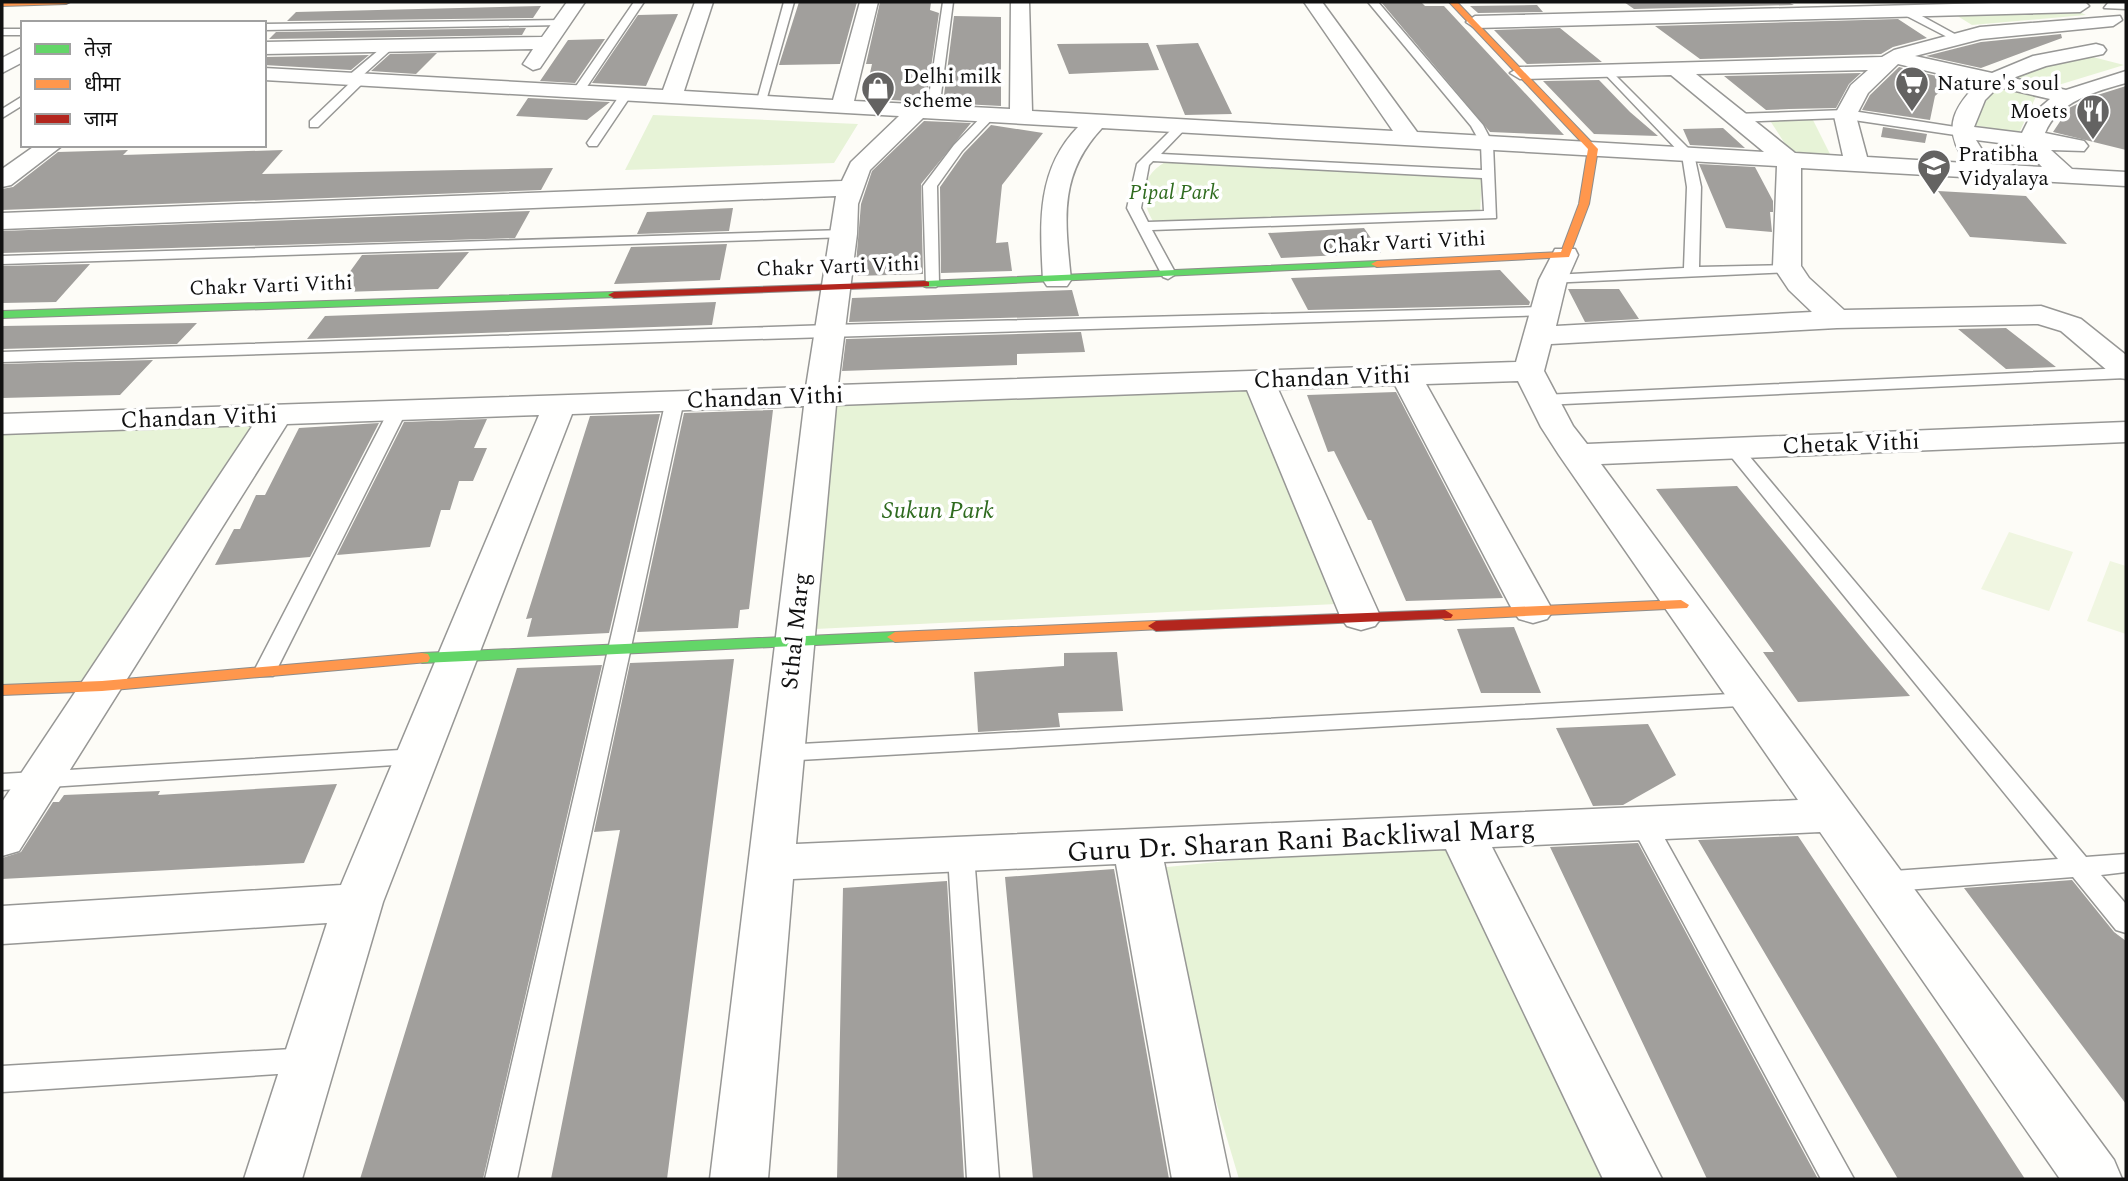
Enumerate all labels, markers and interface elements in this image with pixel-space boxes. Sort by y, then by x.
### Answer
legend [21,21,266,147]
text: तेज़ [84,34,112,66]
place label: Delhi milk scheme [903,61,1002,117]
supermarket icon: Nature's soul [1893,64,1931,113]
place label: Nature's soul [1937,68,2060,100]
text: धीमा [84,69,121,101]
shop icon: Delhi milk scheme [859,69,897,118]
restaurant icon: Moets [2074,92,2112,141]
place label: Moets [2010,96,2068,128]
text: जाम [84,104,118,136]
place label: Pratibha Vidyalaya [1958,139,2050,195]
school or university icon: Pratibha Vidyalaya [1915,147,1953,196]
park label: Pipal Park [1129,177,1219,209]
street label: Chakr Varti Vithi [1322,223,1486,263]
street label: Chakr Varti Vithi [756,248,920,286]
street label: Chakr Varti Vithi [189,267,353,305]
street label: Chandan Vithi [1253,357,1411,399]
street label: Chandan Vithi [686,377,844,419]
street label: Chandan Vithi [120,397,278,439]
street label: Chetak Vithi [1782,424,1920,464]
park label: Sukun Park [882,493,994,529]
street label: Sthal Marg [772,571,820,691]
street label: Guru Dr. Sharan Rani Backliwal Marg [1066,807,1536,874]

